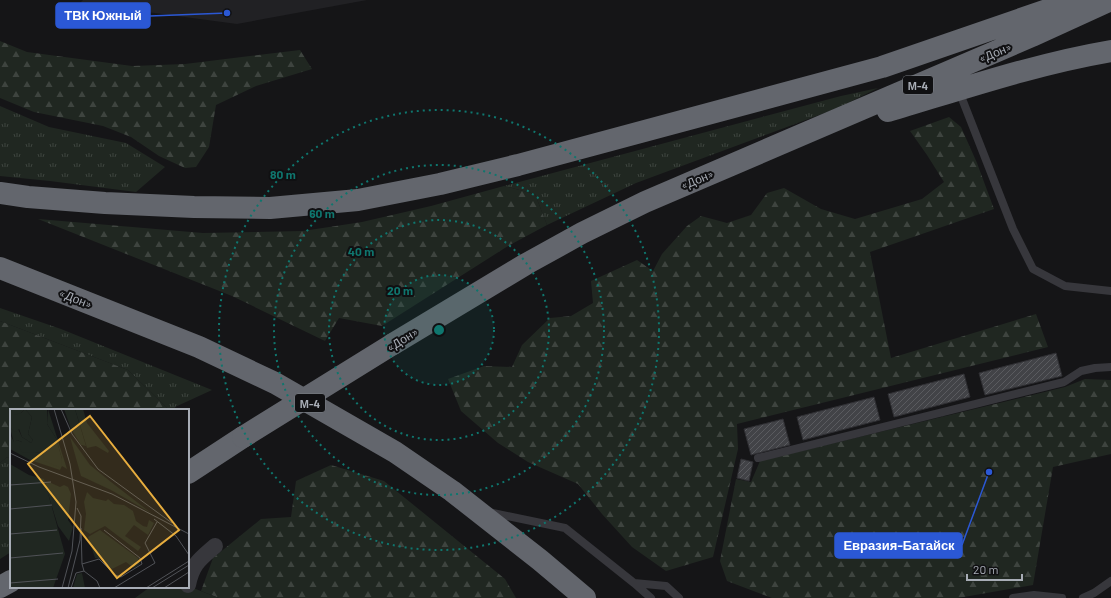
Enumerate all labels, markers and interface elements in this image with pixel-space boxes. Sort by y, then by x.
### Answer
callout: ТВК Южный [56,3,150,28]
text: ТВК Южный [64,7,142,23]
street label: «Дон» [976,39,1014,66]
road number: М-4 [903,76,933,94]
street label: «Дон» [678,166,716,193]
text: 80 m [270,167,296,181]
text: 60 m [309,206,335,220]
text: 40 m [348,244,374,258]
text: 20 m [387,283,413,297]
street label: «Дон» [57,285,95,312]
centre of rings [432,323,446,337]
street label: «Дон» [384,324,421,355]
road number: М-4 [295,394,325,412]
inset map [10,409,189,588]
callout: Евразия-Батайск [835,533,962,558]
text: Евразия-Батайск [843,537,955,553]
scale bar [967,556,1022,582]
text: 20 m [973,562,999,576]

